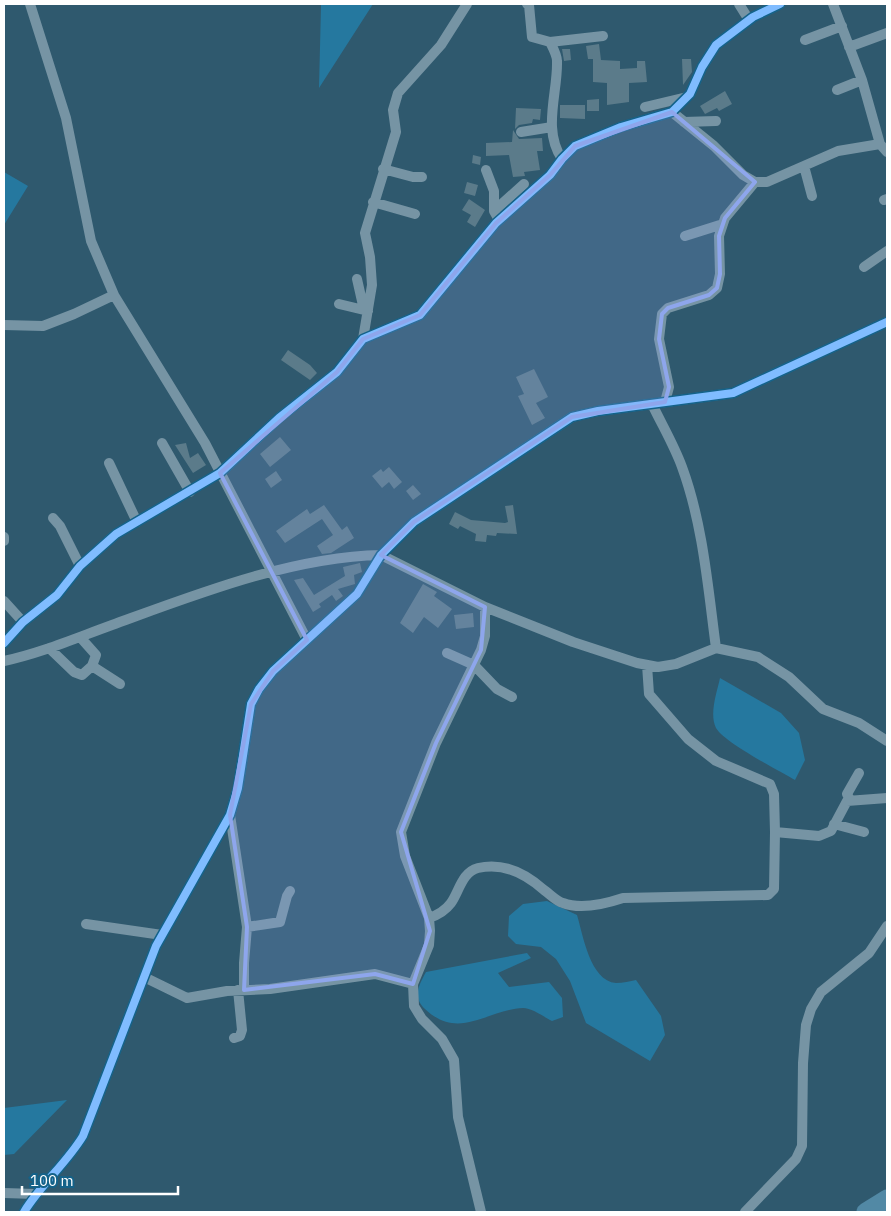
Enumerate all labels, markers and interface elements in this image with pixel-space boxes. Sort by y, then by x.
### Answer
scale bar [22,1164,179,1196]
text: 100 m [30,1171,74,1190]

